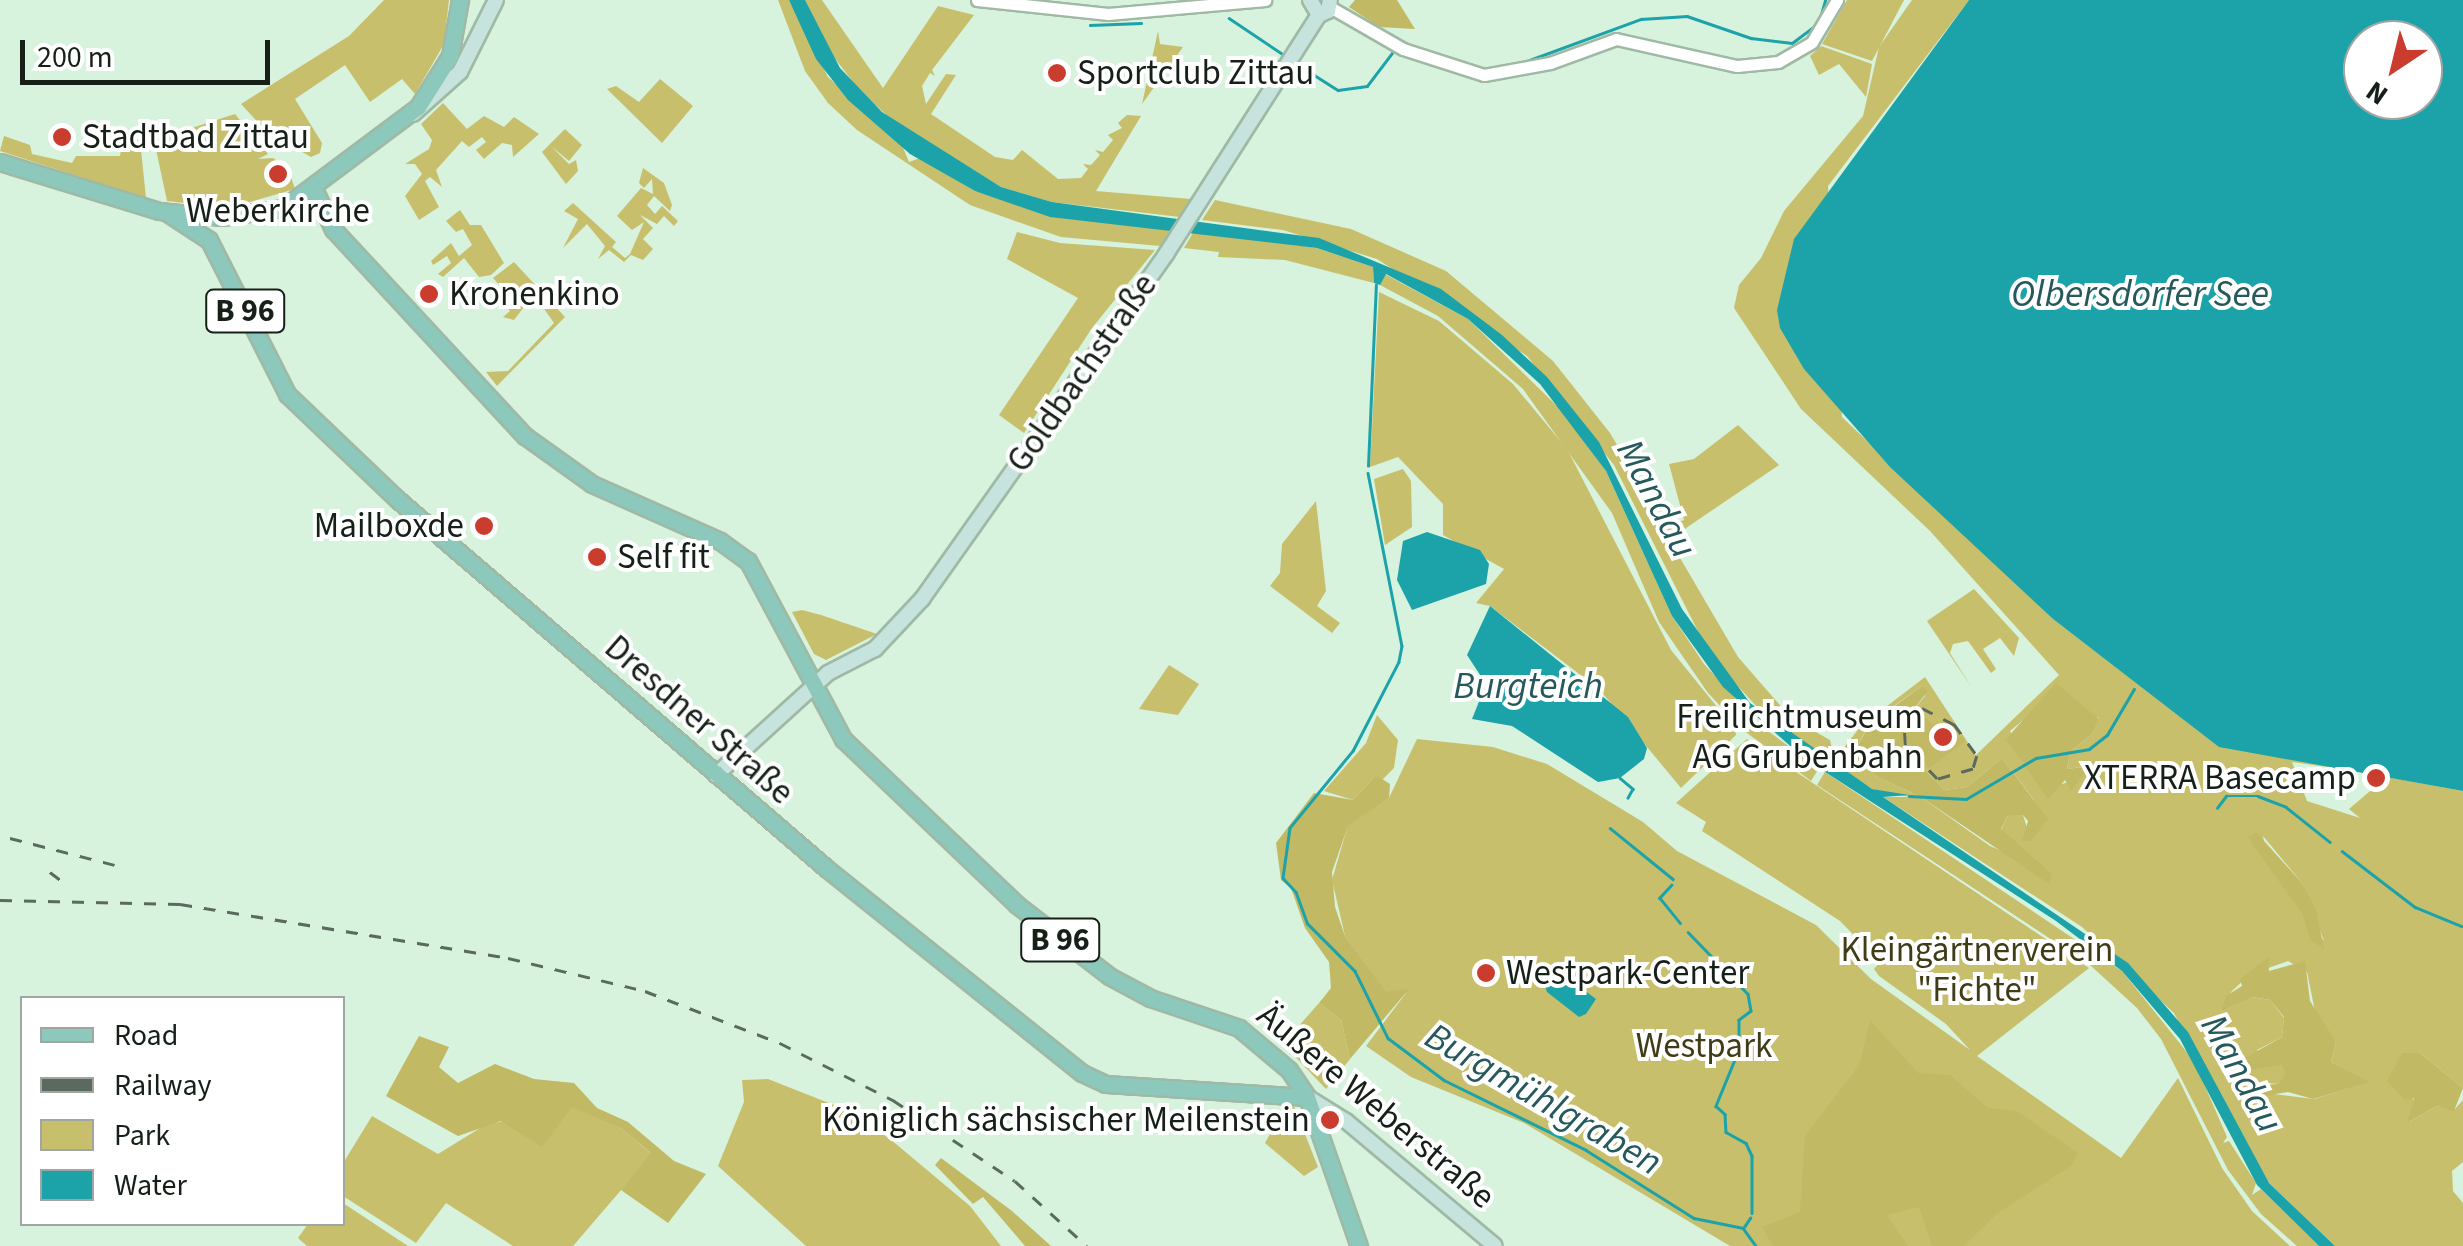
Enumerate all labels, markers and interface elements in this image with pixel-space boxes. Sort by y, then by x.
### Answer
scale bar [25,20,275,82]
north arrow [2343,20,2443,120]
text: 200 m [37,36,113,79]
place label: Sportclub Zittau [1077,52,1314,94]
marker: Sportclub Zittau [1046,62,1068,84]
text: N [2358,71,2396,115]
place label: Stadtbad Zittau [82,116,309,158]
marker: Stadtbad Zittau [51,126,73,148]
marker: Weberkirche [267,163,289,185]
place label: Weberkirche [186,190,370,232]
street label: Goldbachstraße [998,266,1166,480]
water label: Olbersdorfer See [2011,272,2269,318]
place label: Kronenkino [449,273,620,315]
marker: Kronenkino [418,283,440,305]
road number: B 96 [205,284,285,338]
water label: Mandau [1606,432,1706,566]
place label: Mailboxde [314,505,464,547]
marker: Mailboxde [473,515,495,537]
place label: Self fit [617,536,710,578]
marker: Self fit [586,546,608,568]
street label: Dresdner Straße [596,627,802,813]
water label: Burgteich [1453,664,1603,710]
place label: Freilichtmuseum AG Grubenbahn [1676,696,1923,778]
marker: Freilichtmuseum AG Grubenbahn [1932,726,1954,748]
place label: XTERRA Basecamp [2084,757,2356,799]
marker: XTERRA Basecamp [2365,767,2387,789]
road number: B 96 [1020,913,1100,967]
park label: Kleingärtnerverein "Fichte" [1840,929,2114,1011]
place label: Westpark-Center [1506,952,1749,994]
marker: Westpark-Center [1475,962,1497,984]
street label: Äußere Weberstraße [1249,994,1503,1218]
legend [20,996,345,1226]
water label: Mandau [2190,1007,2292,1141]
text: Road [114,1014,178,1057]
water label: Burgmühlgraben [1417,1014,1669,1186]
park label: Westpark [1636,1025,1772,1067]
text: Railway [114,1064,212,1107]
place label: Königlich sächsischer Meilenstein [822,1099,1310,1141]
marker: Königlich sächsischer Meilenstein [1319,1109,1341,1131]
text: Park [114,1114,170,1157]
text: Water [114,1164,187,1207]

